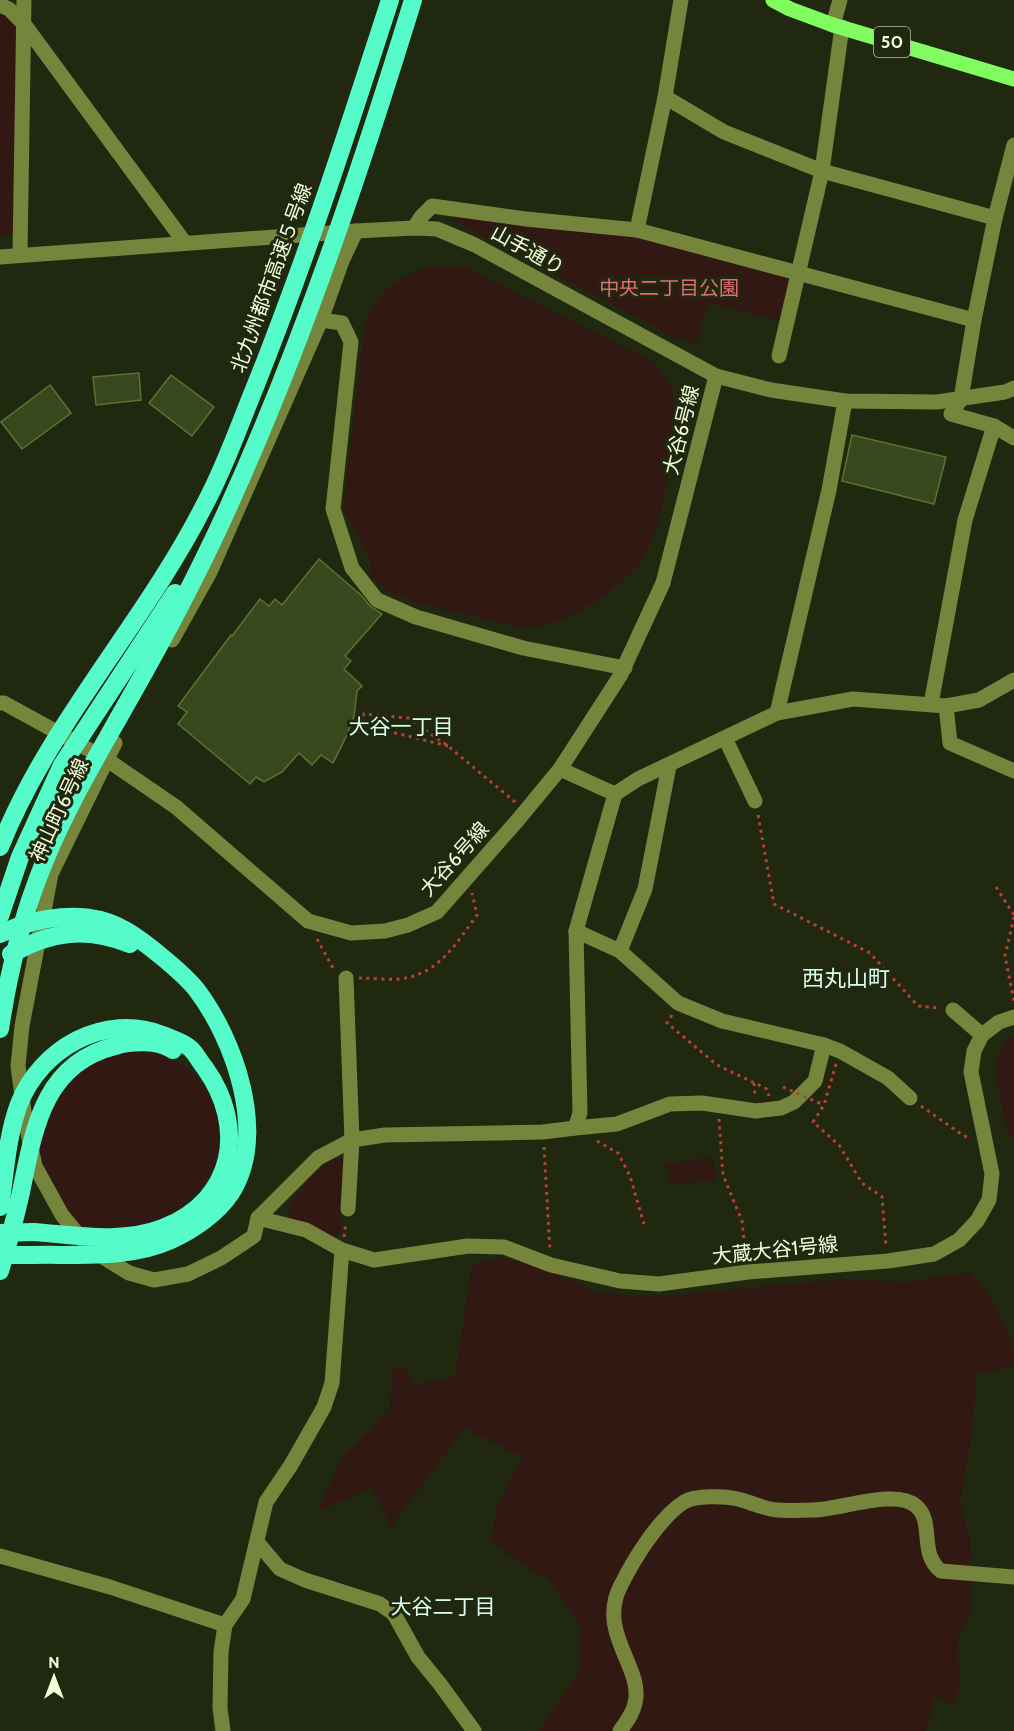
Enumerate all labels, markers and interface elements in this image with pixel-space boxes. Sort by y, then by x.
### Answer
road number: 50 [874,27,910,57]
street label: 北九州都市高速５号線 [226,180,316,376]
street label: 山手通り [487,220,569,280]
park label: 中央二丁目公園 [599,276,739,300]
street label: 大谷6号線 [658,383,704,477]
district label: 大谷一丁目 [349,714,454,739]
street label: 神山町6号線 [25,754,93,866]
street label: 大谷6号線 [415,817,493,901]
district label: 西丸山町 [802,965,890,992]
street label: 大蔵大谷1号線 [711,1231,839,1269]
district label: 大谷二丁目 [391,1594,496,1619]
north arrow [24,1647,84,1707]
text: N [48,1653,60,1672]

